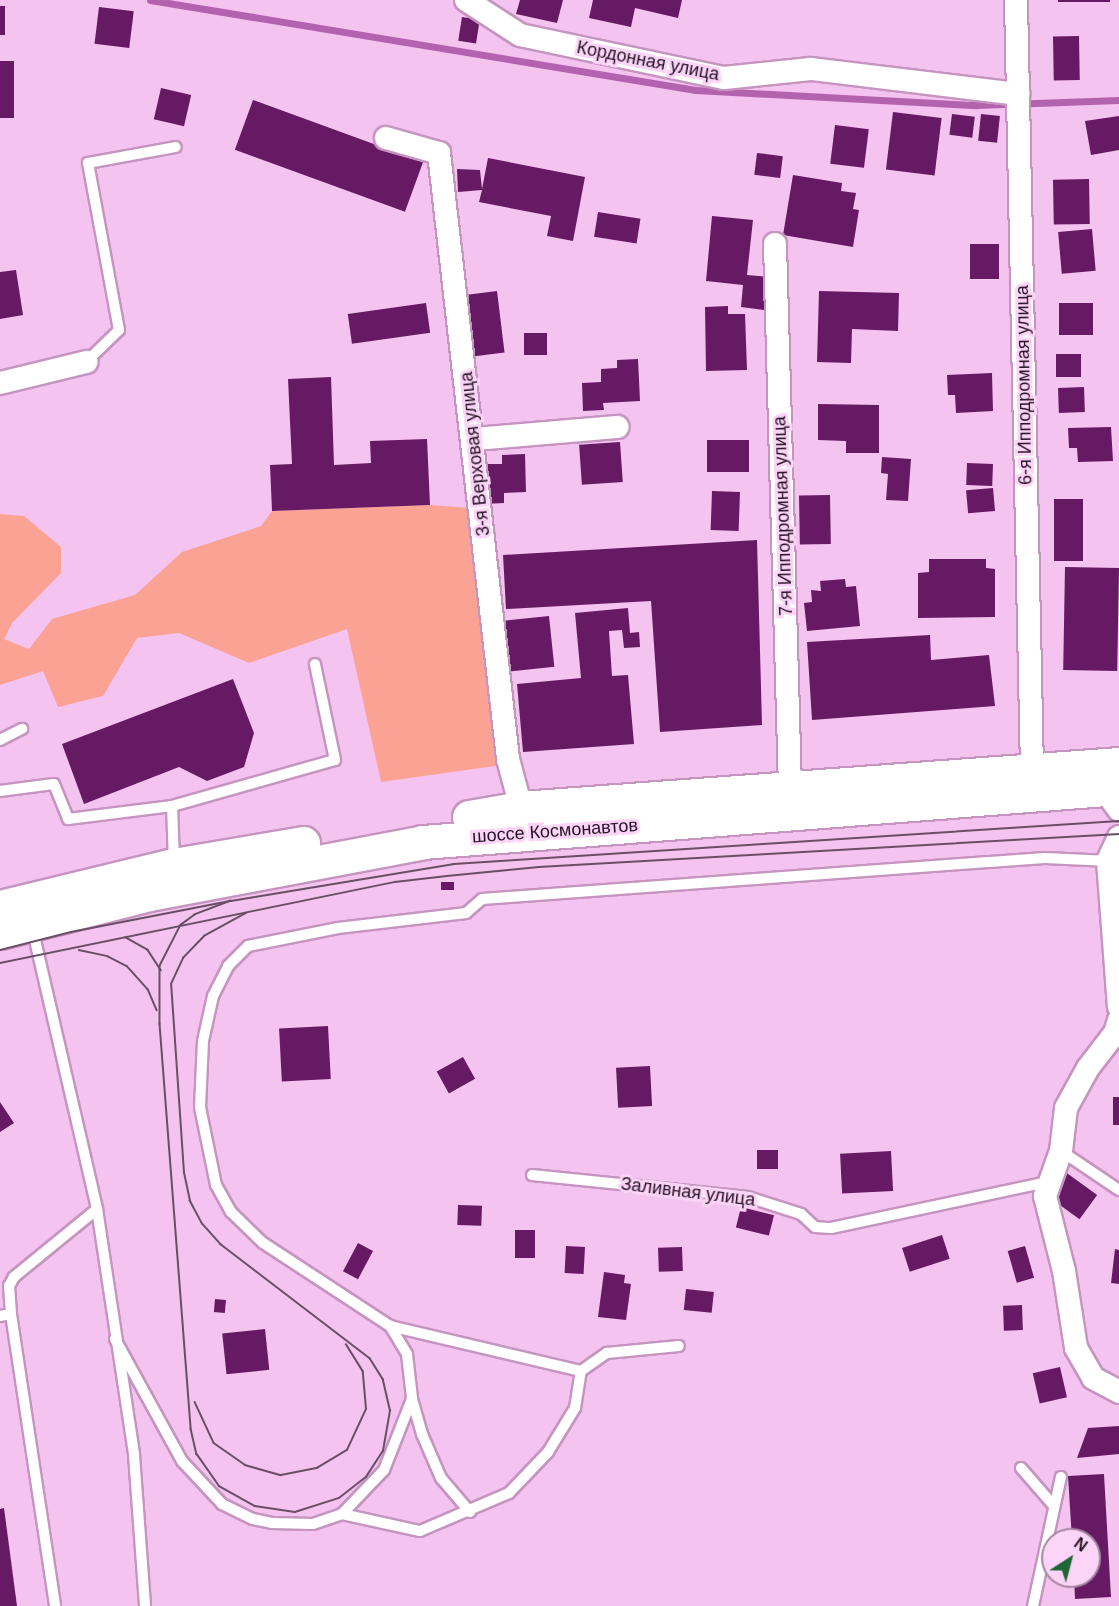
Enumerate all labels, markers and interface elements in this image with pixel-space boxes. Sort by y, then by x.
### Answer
street label: Кордонная улица [575,37,721,85]
street label: 6-я Ипподромная улица [1011,285,1037,485]
street label: 3-я Верховая улица [456,371,494,537]
street label: 7-я Ипподромная улица [769,416,797,616]
street label: шоссе Космонавтов [471,814,639,848]
street label: Заливная улица [620,1173,756,1211]
north arrow [1041,1528,1101,1588]
text: N [1071,1534,1090,1555]

